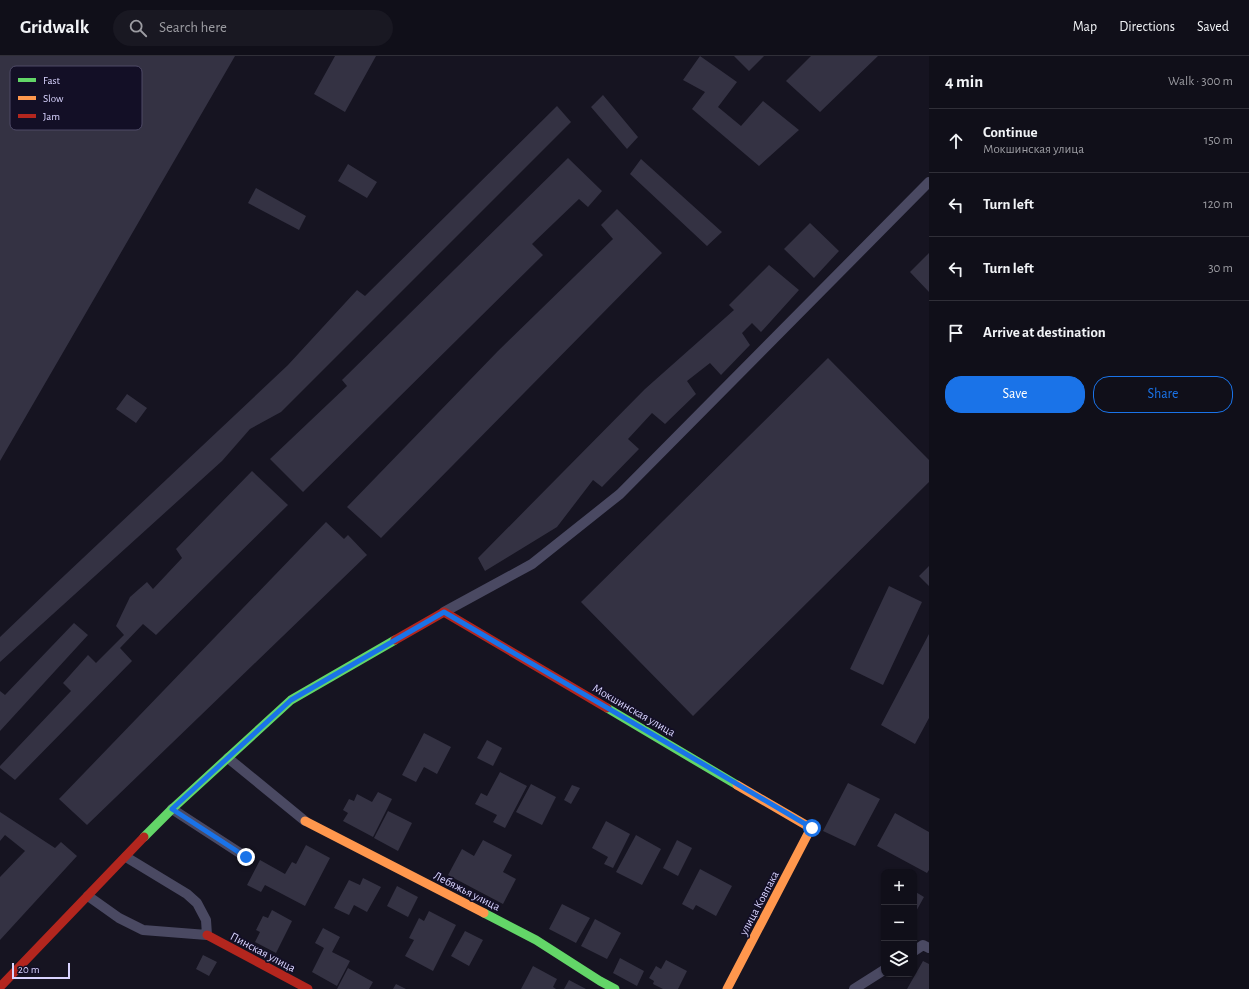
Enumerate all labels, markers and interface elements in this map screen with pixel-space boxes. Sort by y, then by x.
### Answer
search box [113,10,393,46]
icon: search [127,17,149,39]
text: Gridwalk [20,18,89,37]
text: Search here [159,20,227,35]
text: Map [1073,20,1097,34]
text: Directions [1119,20,1175,34]
text: Saved [1197,20,1229,34]
legend [10,66,142,130]
text: 4 min [945,73,983,90]
text: Fast [43,75,61,86]
text: Walk · 300 m [1168,75,1233,88]
text: Slow [43,93,64,104]
text: Jam [43,111,60,122]
text: Continue [983,125,1038,140]
icon: ahead [945,130,967,152]
text: 150 m [1204,134,1233,147]
text: Мокшинская улица [983,143,1084,156]
icon: left [945,194,967,216]
text: Turn left [983,197,1034,212]
text: 120 m [1203,198,1233,211]
icon: left [945,258,967,280]
text: Turn left [983,261,1034,276]
text: 30 m [1208,262,1233,275]
icon: arrive [945,322,967,344]
text: Arrive at destination [983,325,1106,340]
button: Save [945,376,1085,413]
button: Share [1093,376,1233,413]
street label: Мокшинская улица [590,681,678,740]
route start [803,819,821,837]
route end [237,848,255,866]
street label: улица Ковпака [737,868,782,938]
street label: Лебяжья улица [431,869,503,914]
map controls [881,869,917,977]
button: + [881,869,917,905]
button: − [881,905,917,941]
street label: Пинская улица [228,930,298,975]
button: layers [881,941,917,977]
scale bar [12,961,70,980]
text: 20 m [18,964,39,975]

